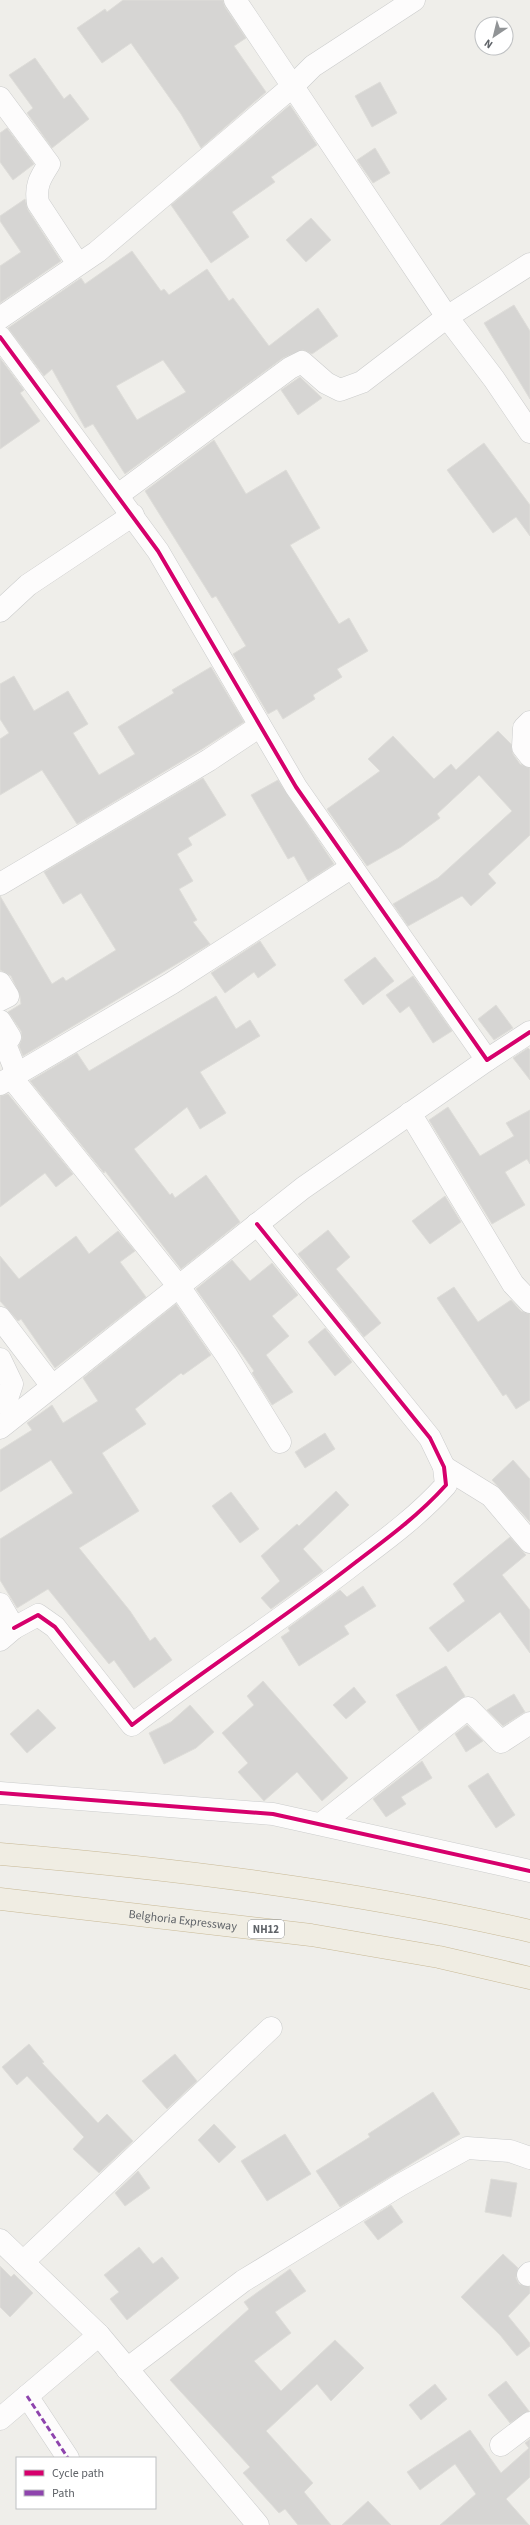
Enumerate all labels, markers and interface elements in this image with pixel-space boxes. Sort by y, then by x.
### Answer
north arrow [474,16,514,56]
text: N [481,36,496,52]
street label: Belghoria Expressway [128,1905,238,1935]
road number: NH12 [248,1920,284,1938]
legend [16,2457,156,2509]
text: Cycle path [52,2465,104,2482]
text: Path [52,2485,75,2502]

